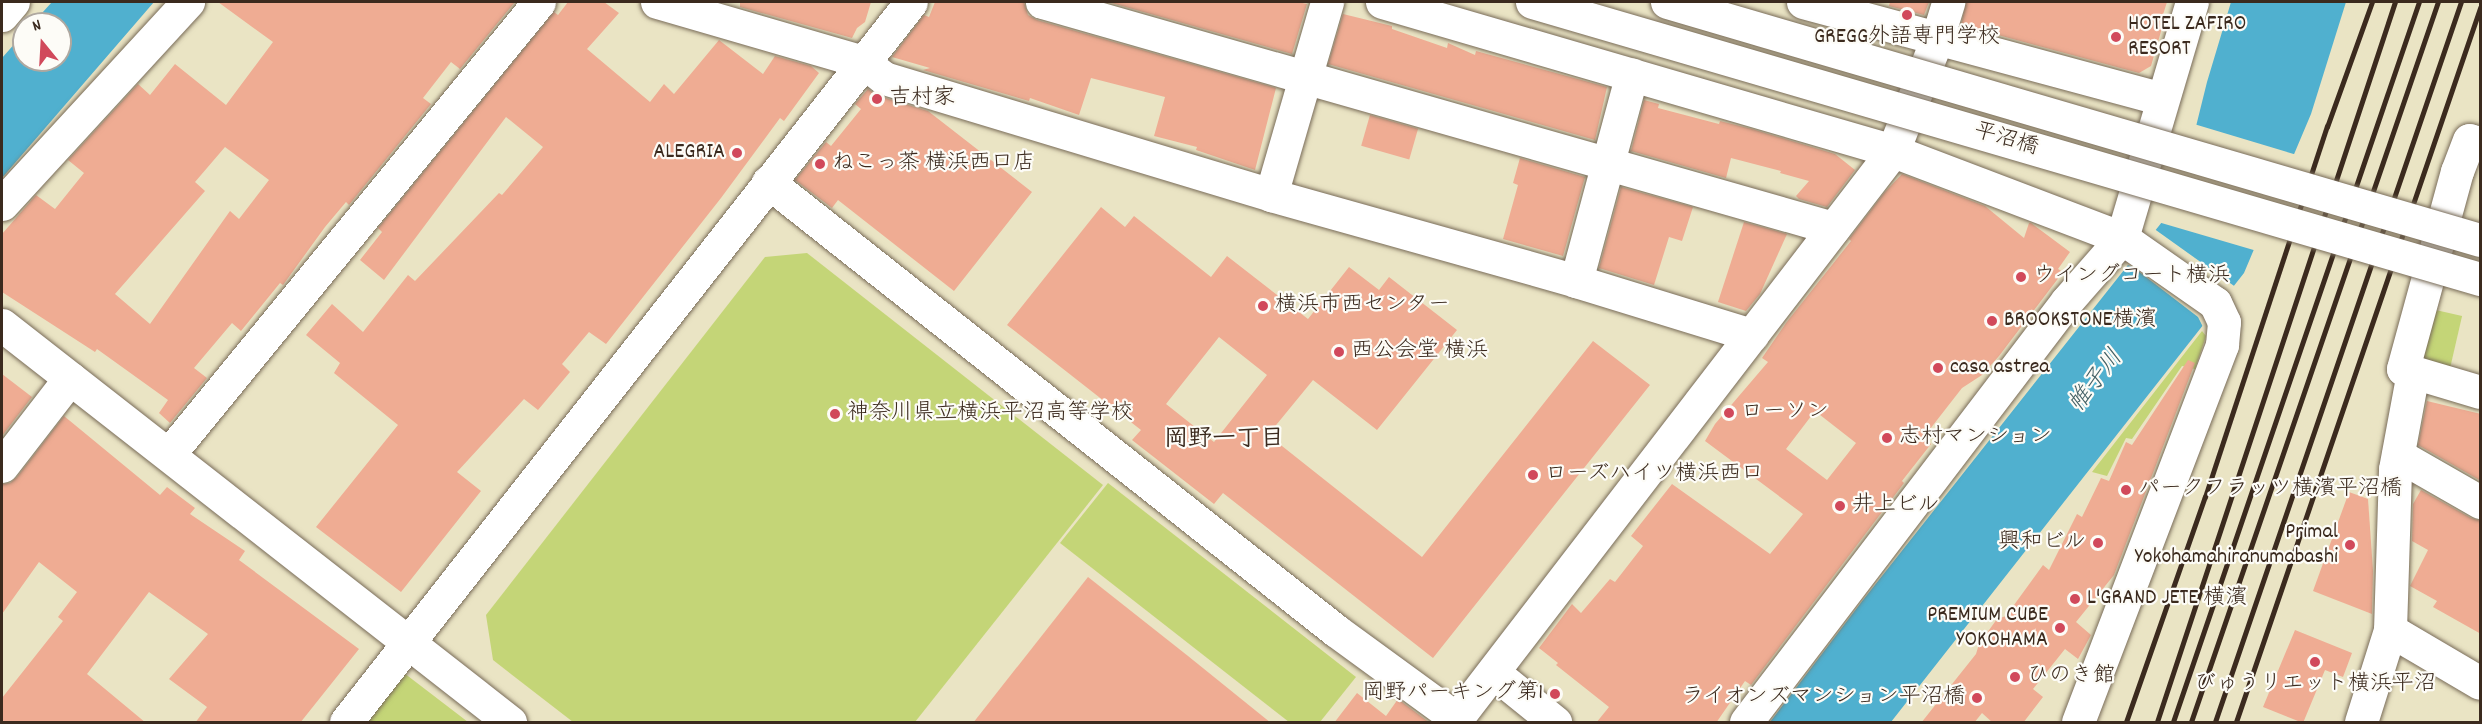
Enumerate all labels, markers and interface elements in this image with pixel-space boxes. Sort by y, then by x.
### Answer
marker: GREGG外語専門学校 [1900,8,1914,22]
place label: HOTEL ZAFIRO RESORT [2128,11,2246,62]
north arrow [12,12,72,72]
text: N [30,14,44,38]
place label: GREGG外語専門学校 [1814,25,2000,51]
marker: HOTEL ZAFIRO RESORT [2109,30,2123,44]
place label: 吉村家 [889,86,955,112]
marker: 吉村家 [870,92,884,106]
street label: 平沼橋 [1971,118,2041,162]
place label: ALEGRIA [653,140,725,166]
marker: ALEGRIA [730,146,744,160]
place label: ねこっ茶 横浜西口店 [832,151,1035,177]
marker: ねこっ茶 横浜西口店 [813,157,827,171]
place label: ウイングコート横浜 [2033,264,2231,290]
marker: ウイングコート横浜 [2014,270,2028,284]
place label: 横浜市西センター [1275,293,1451,319]
marker: 横浜市西センター [1256,299,1270,313]
place label: BROOKSTONE横濱 [2004,308,2157,334]
marker: BROOKSTONE横濱 [1985,314,1999,328]
place label: 西公会堂 横浜 [1351,339,1488,365]
marker: 西公会堂 横浜 [1332,345,1346,359]
water label: 帷子川 [2063,345,2131,419]
place label: casa astrea [1950,355,2050,381]
marker: casa astrea [1931,361,1945,375]
place label: ローソン [1741,400,1829,426]
place label: 神奈川県立横浜平沼高等学校 [847,401,1133,427]
marker: ローソン [1722,406,1736,420]
marker: 神奈川県立横浜平沼高等学校 [828,407,842,421]
place label: 志村マンション [1899,425,2053,451]
district label: 岡野一丁目 [1164,427,1284,455]
marker: 志村マンション [1880,431,1894,445]
place label: ローズハイツ横浜西口 [1545,462,1765,488]
marker: ローズハイツ横浜西口 [1526,468,1540,482]
place label: パークフラッツ横濱平沼橋 [2138,477,2402,503]
marker: パークフラッツ横濱平沼橋 [2119,483,2133,497]
place label: 井上ビル [1852,493,1940,519]
marker: 井上ビル [1833,499,1847,513]
place label: Primal Yokohamahiranumabashi [2135,519,2338,570]
place label: 興和ビル [1998,530,2086,556]
marker: 興和ビル [2091,536,2105,550]
marker: Primal Yokohamahiranumabashi [2343,538,2357,552]
place label: L'GRAND JETE 横濱 [2087,586,2247,612]
marker: L'GRAND JETE 横濱 [2068,592,2082,606]
place label: PREMIUM CUBE YOKOHAMA [1927,602,2048,654]
marker: PREMIUM CUBE YOKOHAMA [2053,621,2067,635]
marker: びゅうリエット横浜平沼 [2308,655,2322,669]
place label: ひのき館 [2027,664,2115,690]
marker: ひのき館 [2008,670,2022,684]
place label: びゅうリエット横浜平沼 [2194,672,2436,698]
place label: 岡野パーキング第1 [1362,681,1543,707]
place label: ライオンズマンション平沼橋 [1679,685,1965,711]
marker: 岡野パーキング第1 [1548,687,1562,701]
marker: ライオンズマンション平沼橋 [1970,691,1984,705]

